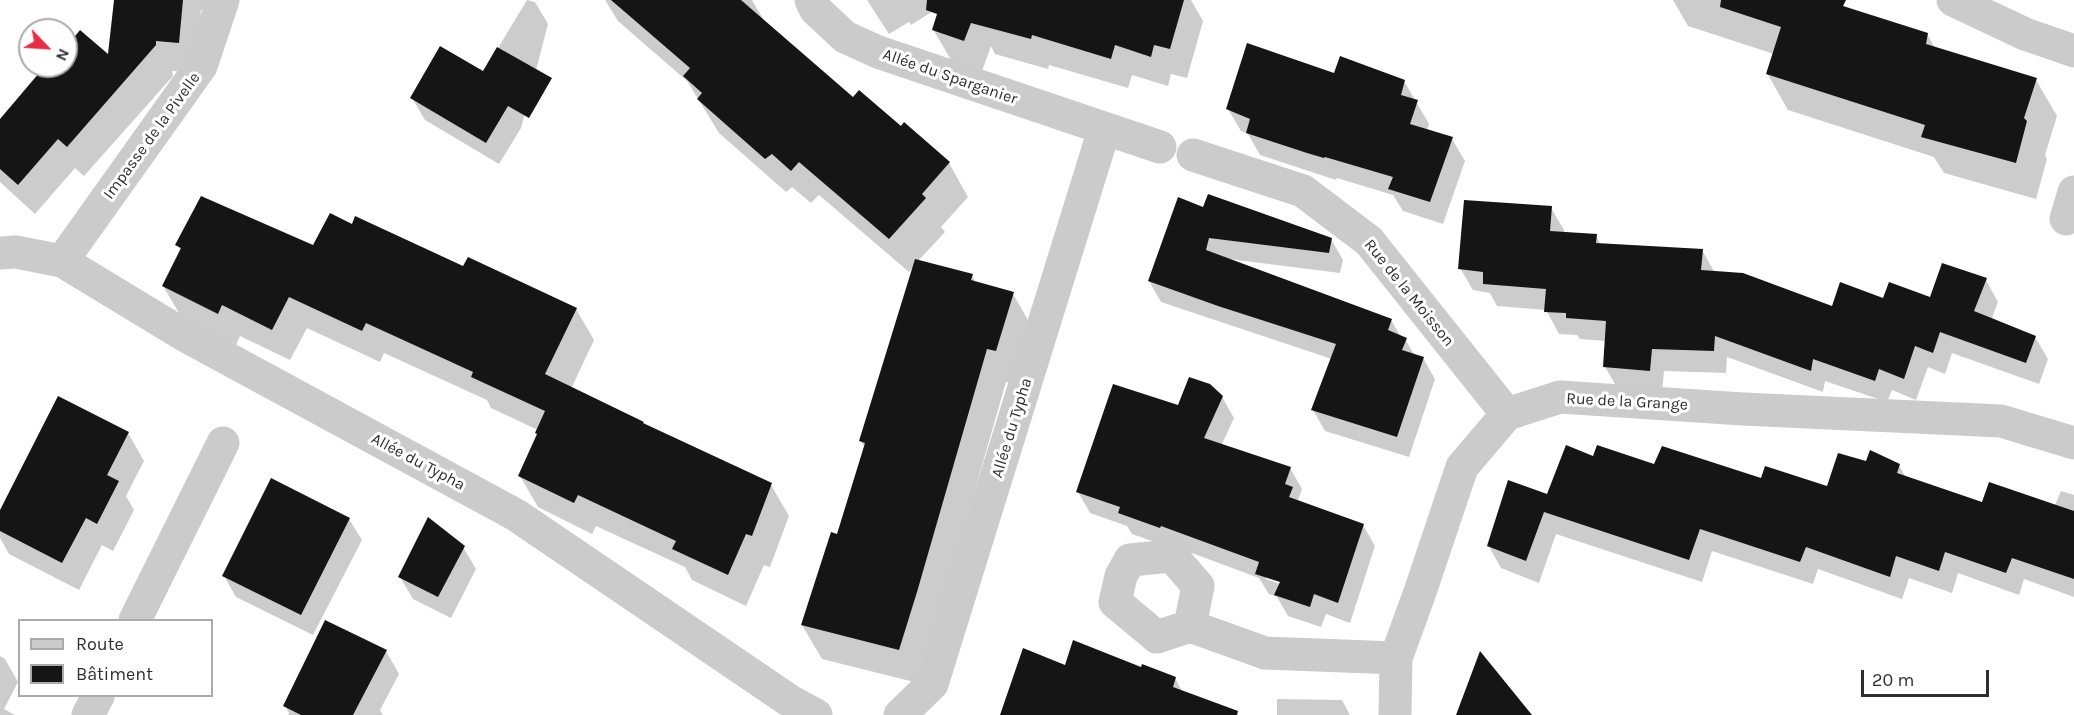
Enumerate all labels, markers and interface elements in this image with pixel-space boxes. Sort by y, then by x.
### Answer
north arrow [18,18,78,78]
street label: Allée du Sparganier [880,45,1020,109]
text: N [52,46,74,64]
street label: Impasse de la Pivelle [100,69,204,203]
street label: Rue de la Moisson [1360,236,1458,350]
street label: Allée du Typha [988,376,1036,480]
street label: Rue de la Grange [1566,389,1688,415]
street label: Allée du Typha [368,429,468,495]
legend [18,619,213,697]
text: Route [76,633,124,655]
scale bar [1864,658,1992,696]
text: Bâtiment [76,663,153,685]
text: 20 m [1872,669,1914,691]

